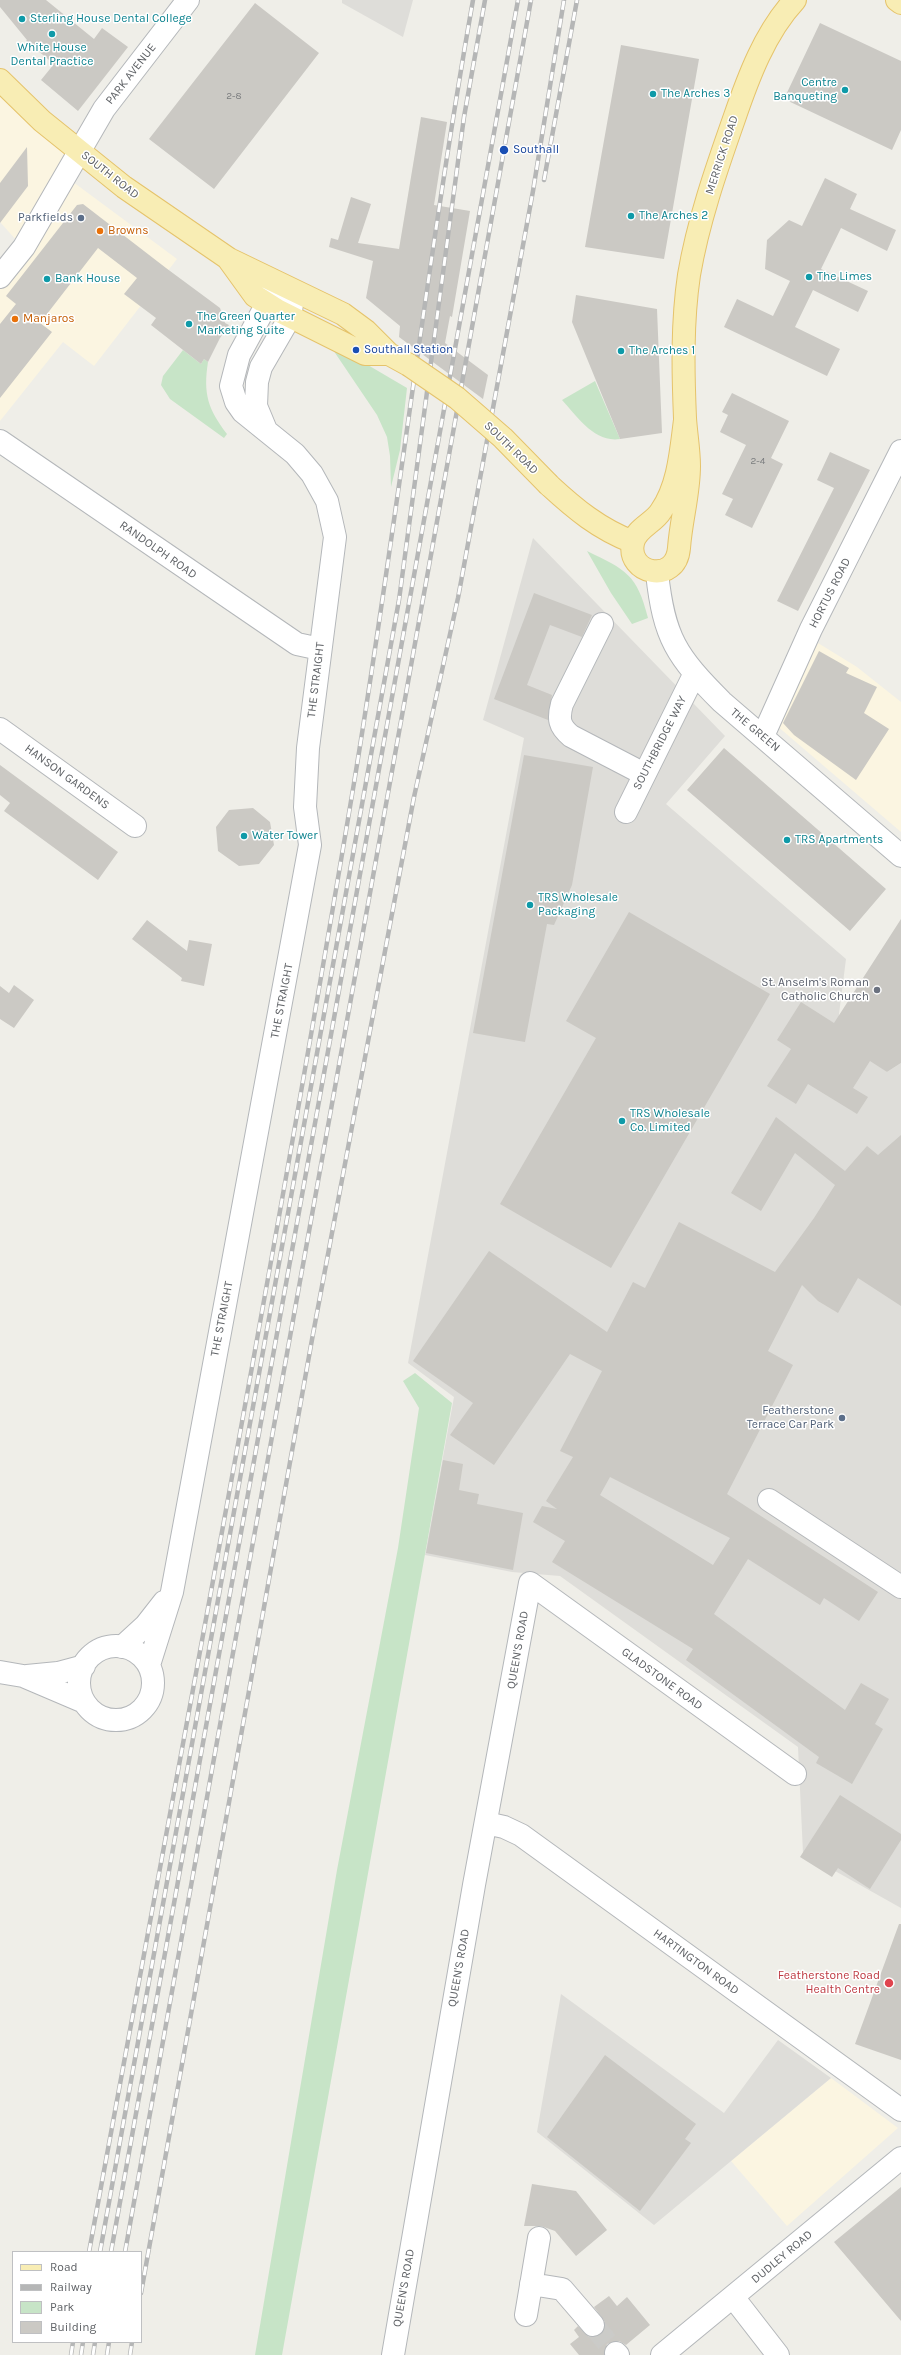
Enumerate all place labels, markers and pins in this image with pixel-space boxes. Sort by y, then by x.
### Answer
place label: Sterling House Dental College [30,12,192,26]
marker: Sterling House Dental College [17,14,27,24]
marker: White House Dental Practice [47,29,57,39]
place label: White House Dental Practice [11,41,93,69]
place label: Centre Banqueting [773,76,837,104]
marker: Centre Banqueting [840,85,850,95]
place label: The Arches 3 [661,87,730,101]
marker: The Arches 3 [648,89,658,99]
place label: Southall [513,143,559,157]
marker: Southall [498,144,510,156]
place label: The Arches 2 [639,209,708,223]
place label: Parkfields [18,211,73,225]
marker: The Arches 2 [626,211,636,221]
marker: Parkfields [76,213,86,223]
place label: Browns [108,224,149,238]
marker: Browns [95,226,105,236]
place label: The Limes [817,270,872,284]
place label: Bank House [55,272,120,286]
marker: The Limes [804,272,814,282]
marker: Bank House [42,274,52,284]
place label: The Green Quarter Marketing Suite [197,310,295,338]
place label: Manjaros [23,312,75,326]
marker: Manjaros [10,314,20,324]
marker: The Green Quarter Marketing Suite [184,319,194,329]
place label: Southall Station [364,343,453,357]
place label: The Arches 1 [629,344,695,358]
marker: Southall Station [351,345,361,355]
marker: The Arches 1 [616,346,626,356]
place label: Water Tower [252,829,318,843]
marker: Water Tower [239,831,249,841]
place label: TRS Apartments [795,833,883,847]
marker: TRS Apartments [782,835,792,845]
place label: TRS Wholesale Packaging [538,891,618,919]
marker: TRS Wholesale Packaging [525,900,535,910]
place label: St. Anselm's Roman Catholic Church [761,976,869,1004]
marker: St. Anselm's Roman Catholic Church [872,985,882,995]
place label: TRS Wholesale Co. Limited [630,1107,710,1135]
marker: TRS Wholesale Co. Limited [617,1116,627,1126]
place label: Featherstone Terrace Car Park [747,1404,834,1432]
marker: Featherstone Terrace Car Park [837,1413,847,1423]
place label: Featherstone Road Health Centre [778,1969,880,1997]
marker: Featherstone Road Health Centre [883,1977,895,1989]

